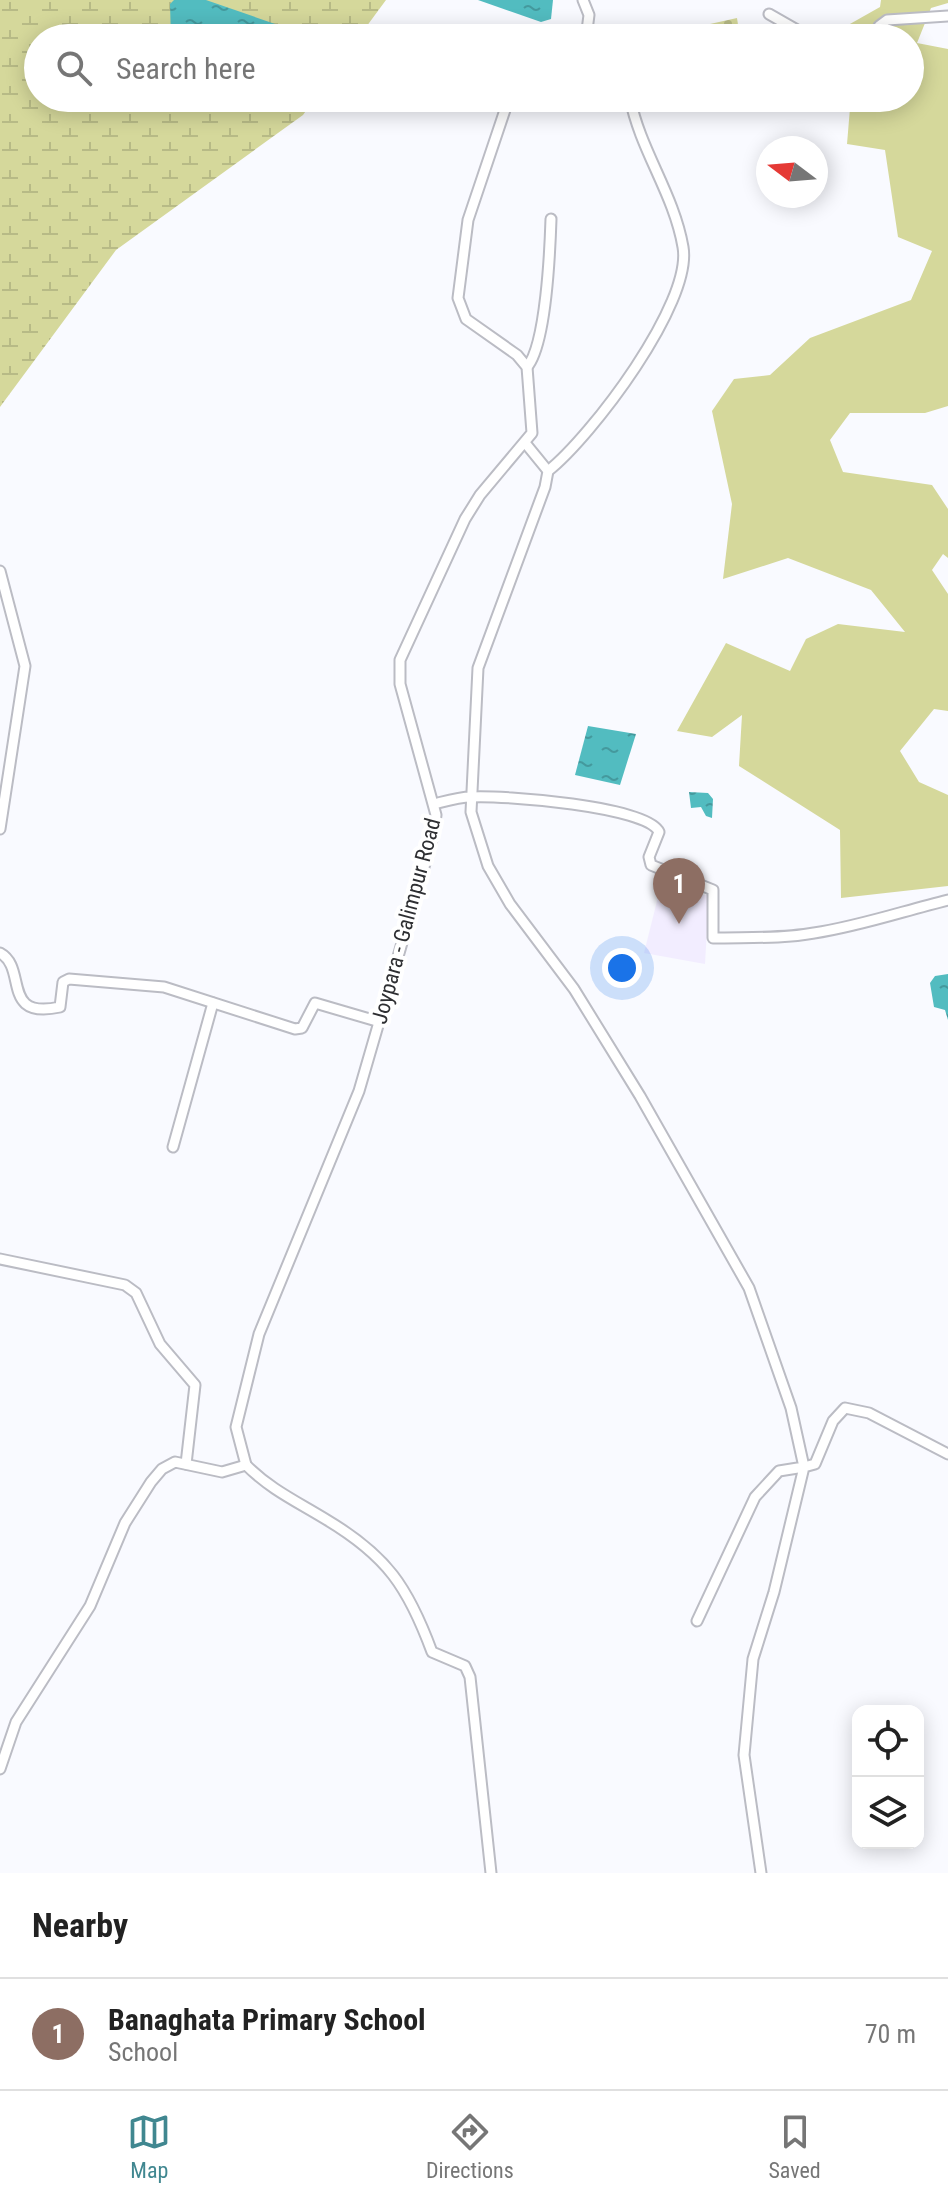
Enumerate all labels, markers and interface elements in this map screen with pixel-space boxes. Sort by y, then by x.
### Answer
search box [24,24,924,112]
icon: search [52,46,96,90]
text: Search here [116,51,256,86]
north arrow [756,136,828,208]
street label: Joypara - Galimpur Road [366,815,446,1027]
pin: 1 [653,858,705,924]
your location [602,948,642,988]
map controls [852,1705,924,1849]
button: locate [852,1705,924,1777]
button: layers [852,1777,924,1849]
text: Nearby [32,1905,128,1945]
text: Banaghata Primary School [108,2002,426,2037]
text: 1 [51,2019,65,2049]
text: 70 m [865,2019,916,2049]
text: School [108,2037,178,2067]
tab: Map [127,2110,171,2183]
tab: Directions [426,2110,514,2183]
tab: Saved [768,2110,821,2183]

